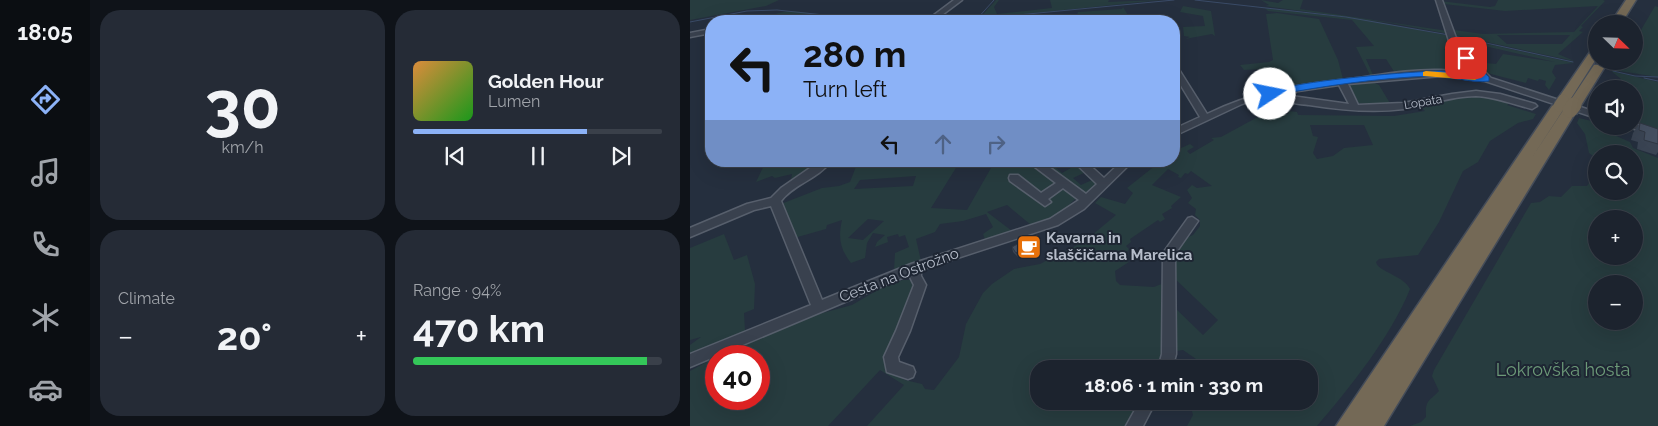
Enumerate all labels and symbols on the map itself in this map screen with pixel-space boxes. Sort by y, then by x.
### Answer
north arrow [1588,15,1642,70]
pin [1445,37,1487,79]
position arrow [1243,67,1295,119]
street label: Lopata [1403,92,1443,112]
place label: Kavarna in slaščičarna Marelica [1046,229,1193,264]
cafe icon: Kavarna in slaščičarna Marelica [1016,234,1042,260]
street label: Cesta na Ostrožno [837,244,961,306]
speed limit sign: 40 [705,345,770,410]
park label: Lokrovška hosta [1496,359,1630,380]

